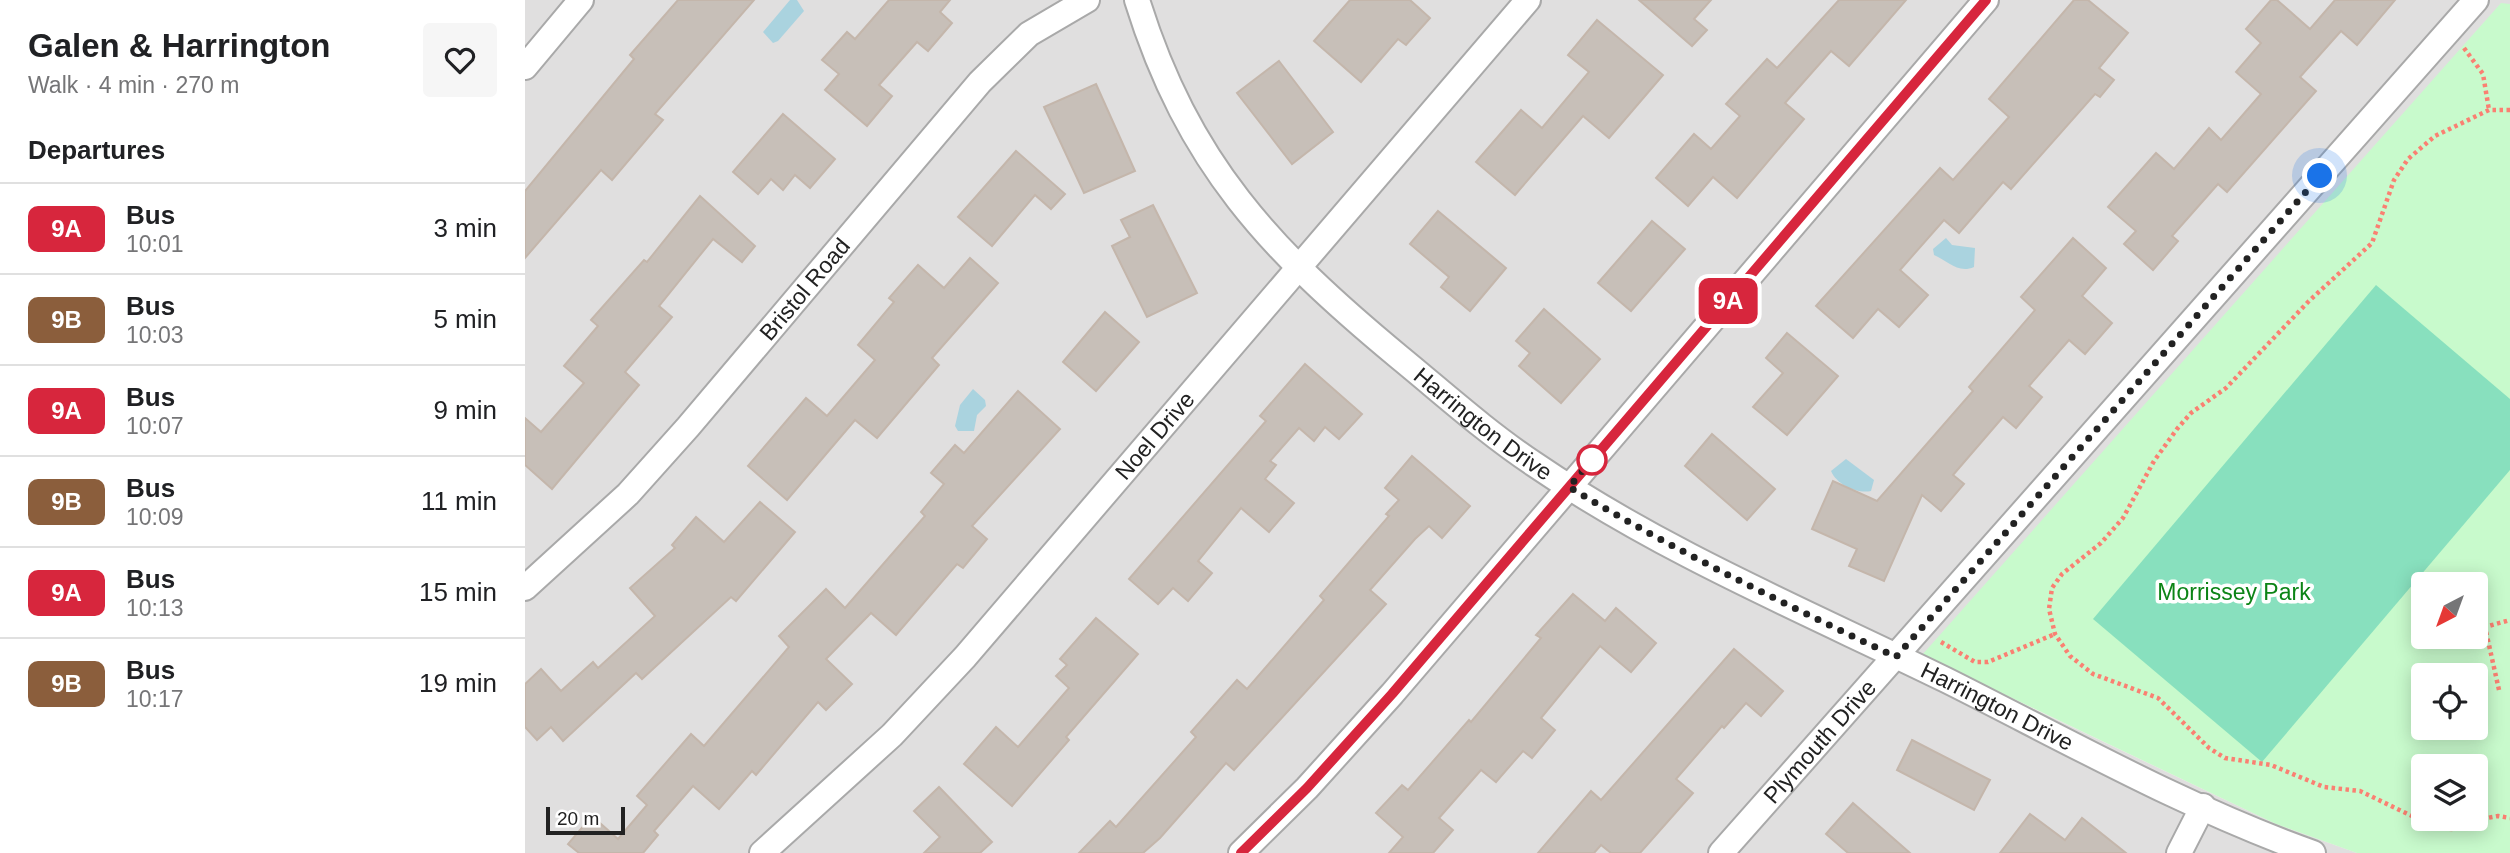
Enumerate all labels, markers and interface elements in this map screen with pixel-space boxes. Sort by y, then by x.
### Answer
button: heart [423,23,497,97]
text: Galen & Harrington [28,27,331,64]
text: Walk · 4 min · 270 m [28,72,239,98]
text: Departures [28,135,165,165]
your location [2302,158,2337,193]
text: Bus [126,200,175,230]
text: 3 min [433,213,497,243]
text: 9A [51,215,82,242]
text: 10:01 [126,231,184,257]
street label: Bristol Road [754,233,855,345]
line badge: 9A [1697,278,1759,324]
text: 9A [1713,287,1743,314]
text: Bus [126,291,175,321]
text: 5 min [433,304,497,334]
text: 9B [51,306,82,333]
text: 10:03 [126,322,184,348]
street label: Harrington Drive [1409,362,1557,485]
text: Bus [126,382,175,412]
street label: Noel Drive [1110,386,1200,485]
text: 9 min [433,395,497,425]
text: 9A [51,397,82,424]
text: 10:07 [126,413,184,439]
unlabelled marker [1577,445,1607,475]
text: Bus [126,473,175,503]
text: 11 min [421,486,497,516]
text: 9B [51,488,82,515]
text: 10:09 [126,504,184,530]
text: Bus [126,564,175,594]
north arrow [2411,572,2489,649]
map controls [2411,572,2488,831]
text: 15 min [419,577,497,607]
text: 9A [51,579,82,606]
park label: Morrissey Park [2157,579,2311,605]
text: 10:13 [126,595,184,621]
text: Bus [126,655,175,685]
street label: Harrington Drive [1917,657,2078,756]
button: locate [2411,663,2488,740]
text: 19 min [419,668,497,698]
text: 9B [51,670,82,697]
street label: Plymouth Drive [1758,674,1881,808]
text: 10:17 [126,686,184,712]
button: layers [2411,754,2488,831]
scale bar [546,804,625,836]
text: 20 m [557,808,599,829]

